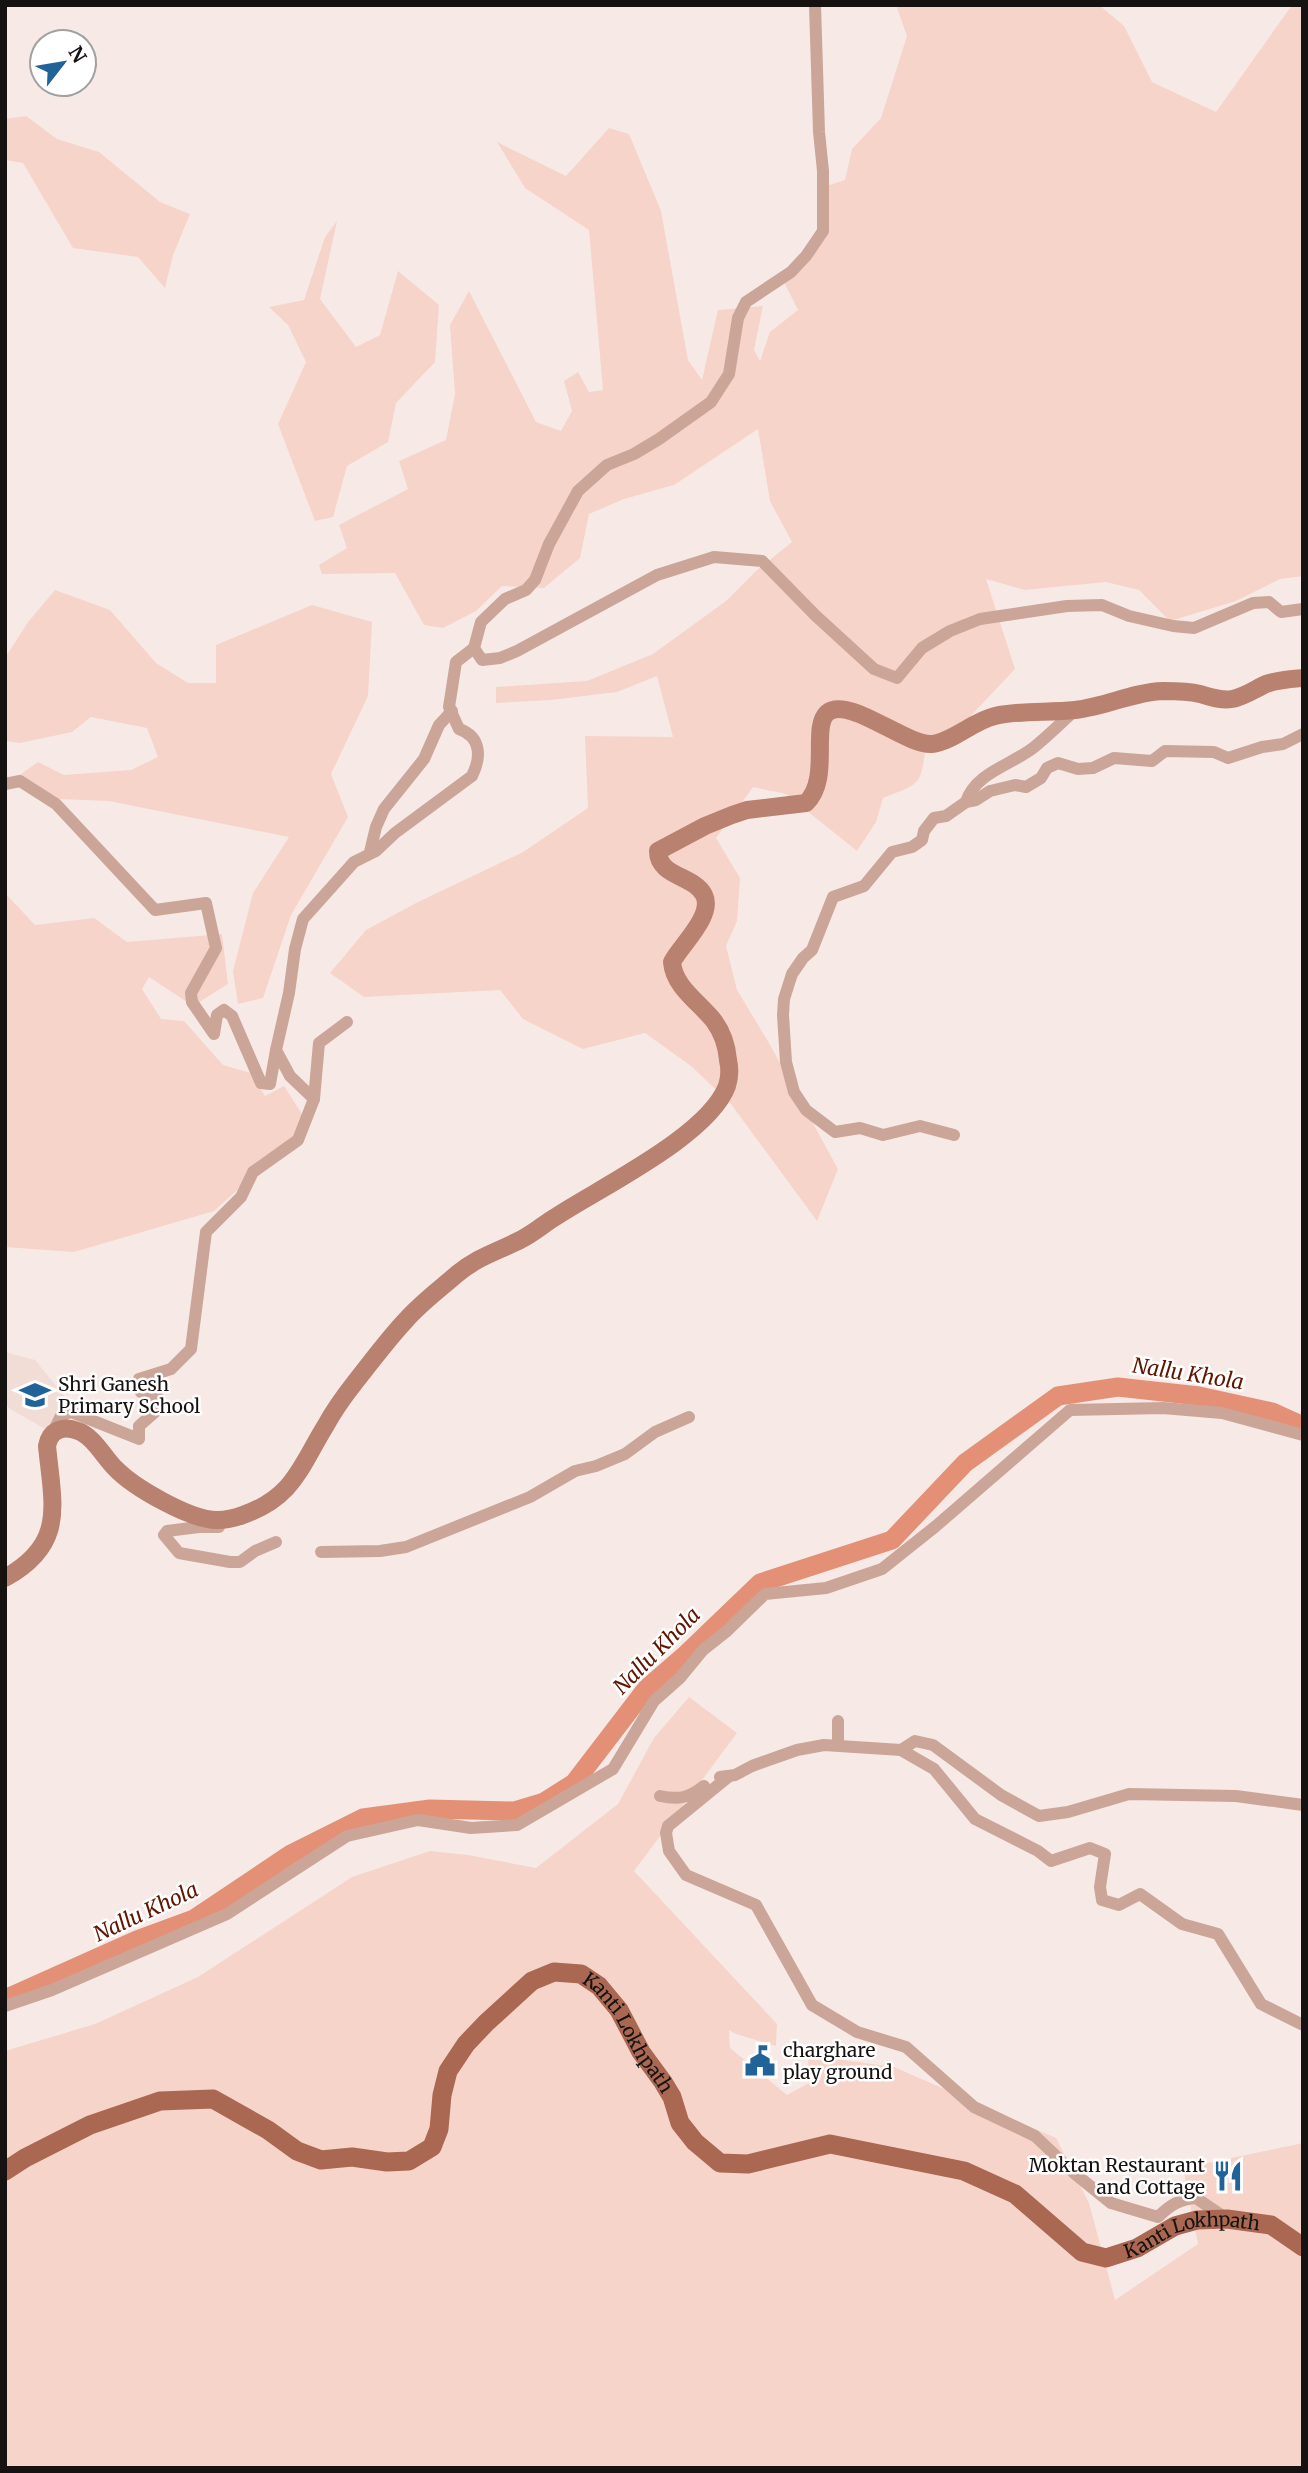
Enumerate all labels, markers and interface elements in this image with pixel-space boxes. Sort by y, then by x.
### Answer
north arrow [28,28,98,98]
text: N [63,42,92,67]
water label: Nallu Khola [1131,1351,1246,1396]
place label: Shri Ganesh Primary School [58,1372,200,1418]
school or university icon: Shri Ganesh Primary School [18,1378,52,1412]
water label: Nallu Khola [607,1601,706,1700]
water label: Nallu Khola [89,1876,202,1947]
street label: Kanti Lokhpath [578,1967,679,2098]
place label: charghare play ground [783,2038,892,2084]
public building icon: charghare play ground [743,2044,777,2078]
place label: Moktan Restaurant and Cottage [1029,2153,1206,2199]
restaurant icon: Moktan Restaurant and Cottage [1211,2159,1245,2193]
street label: Kanti Lokhpath [1121,2207,1262,2263]

